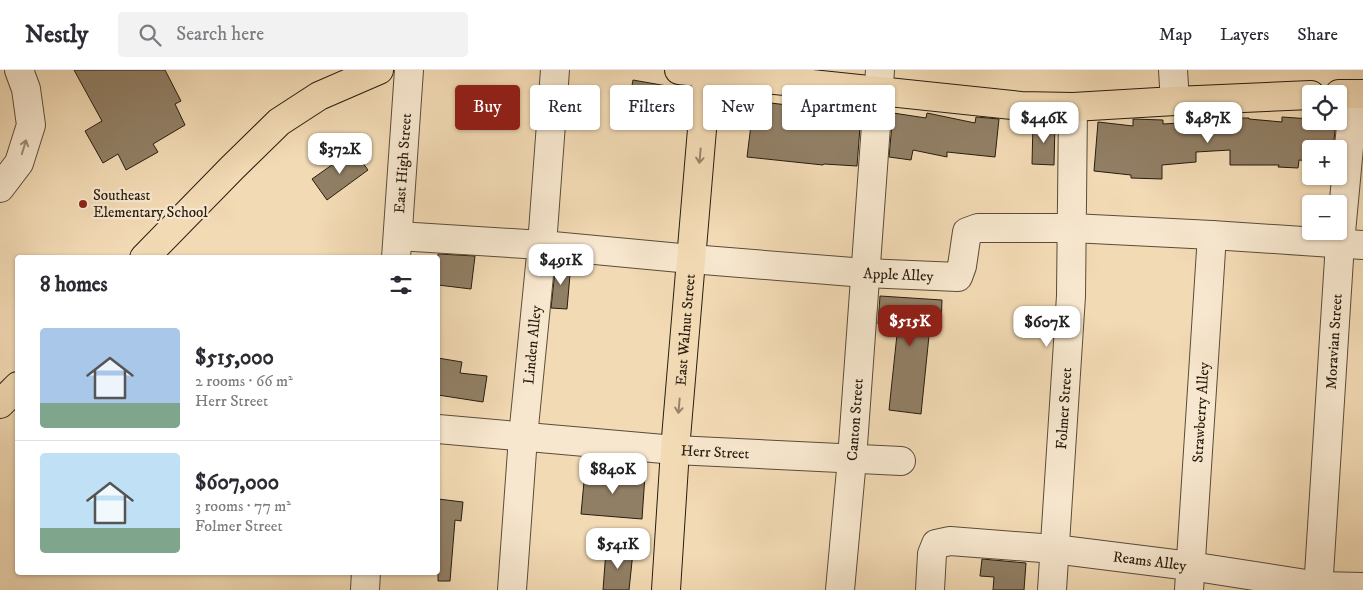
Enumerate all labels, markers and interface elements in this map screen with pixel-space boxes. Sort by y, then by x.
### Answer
search box [118,12,468,57]
text: Nestly [25,20,88,50]
icon: search [136,21,164,49]
text: Search here [176,23,264,46]
text: Map [1159,24,1192,46]
text: Layers [1220,24,1269,46]
text: Share [1297,24,1338,46]
chip: Buy [455,85,520,130]
chip: Rent [530,85,600,130]
chip: Filters [610,85,693,130]
chip: New [703,85,772,130]
chip: Apartment [782,85,895,130]
map controls [1302,85,1347,240]
button: locate [1302,85,1347,130]
pin: $446K [1009,102,1079,144]
pin: $487K [1173,102,1243,144]
text: $446K [1021,108,1067,128]
text: $487K [1185,108,1231,128]
street label: East High Street [390,112,416,214]
pin: $372K [305,132,375,175]
one-way arrow [19,139,29,155]
text: $372K [319,139,361,159]
button: + [1302,140,1347,185]
one-way arrow [695,148,705,164]
place label: Southeast Elementary School [93,186,208,222]
button: − [1302,195,1347,240]
marker: Southeast Elementary School [77,198,89,210]
pin: $491K [526,244,596,286]
text: $491K [540,250,582,270]
street label: Apple Alley [863,264,935,286]
icon: filters [387,271,415,299]
text: 8 homes [40,272,108,298]
street label: East Walnut Street [671,273,700,387]
street label: Moravian Street [1322,293,1347,390]
street label: Linden Alley [519,304,546,385]
pin: $515K [875,304,945,347]
pin: $607K [1012,306,1082,348]
text: $515K [889,311,931,331]
text: $607K [1024,312,1070,332]
text: $515,000 [195,345,274,371]
icon: home [80,348,140,408]
street label: Strawberry Alley [1188,361,1214,463]
street label: Folmer Street [1052,367,1076,450]
text: 2 rooms · 66 m² [195,371,293,391]
street label: Canton Street [843,378,868,462]
text: Herr Street [195,391,268,411]
one-way arrow [674,397,684,413]
street label: Herr Street [680,441,750,464]
pin: $840K [578,452,648,495]
text: $840K [590,459,636,479]
text: $607,000 [195,470,279,496]
icon: home [80,473,140,533]
text: 3 rooms · 77 m² [195,496,291,516]
text: Folmer Street [195,516,283,536]
pin: $541K [583,528,653,570]
text: $541K [597,534,639,554]
street label: Reams Alley [1112,547,1188,576]

